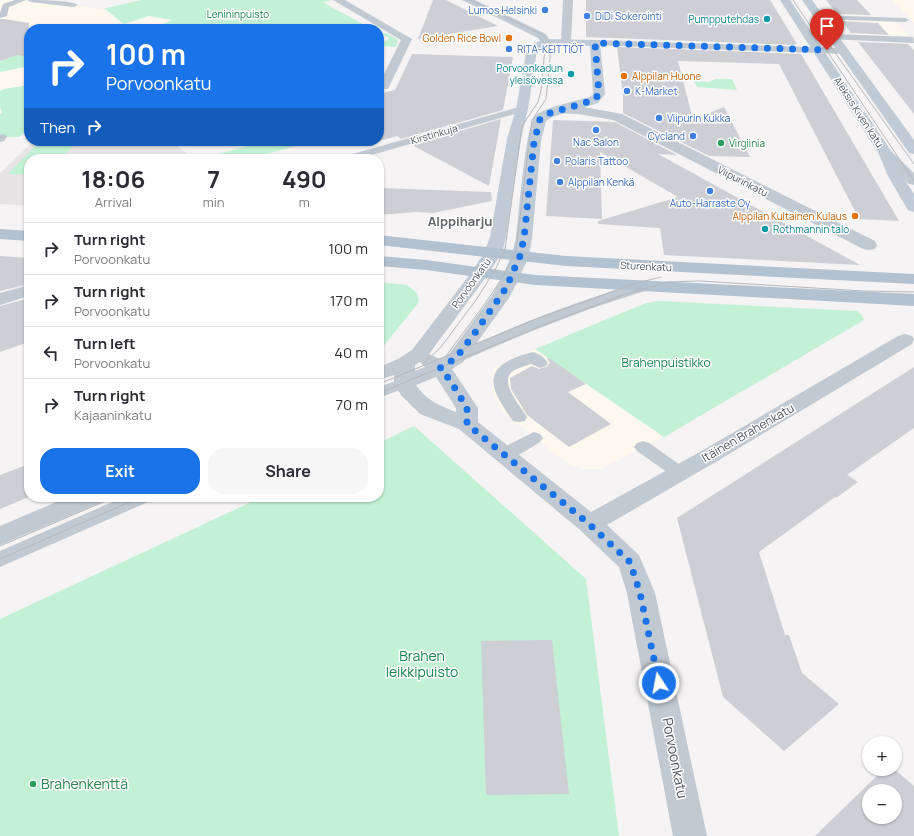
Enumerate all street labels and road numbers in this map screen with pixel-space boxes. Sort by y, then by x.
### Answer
street label: Aleksis Kiven katu [831,74,887,150]
street label: Kirstinkuja [409,121,459,147]
street label: Viipurinkatu [715,162,771,200]
street label: Porvoonkatu [448,255,494,311]
street label: Sturenkatu [620,258,672,274]
street label: Itäinen Brahenkatu [698,399,797,466]
street label: Porvoonkatu [658,716,693,800]

